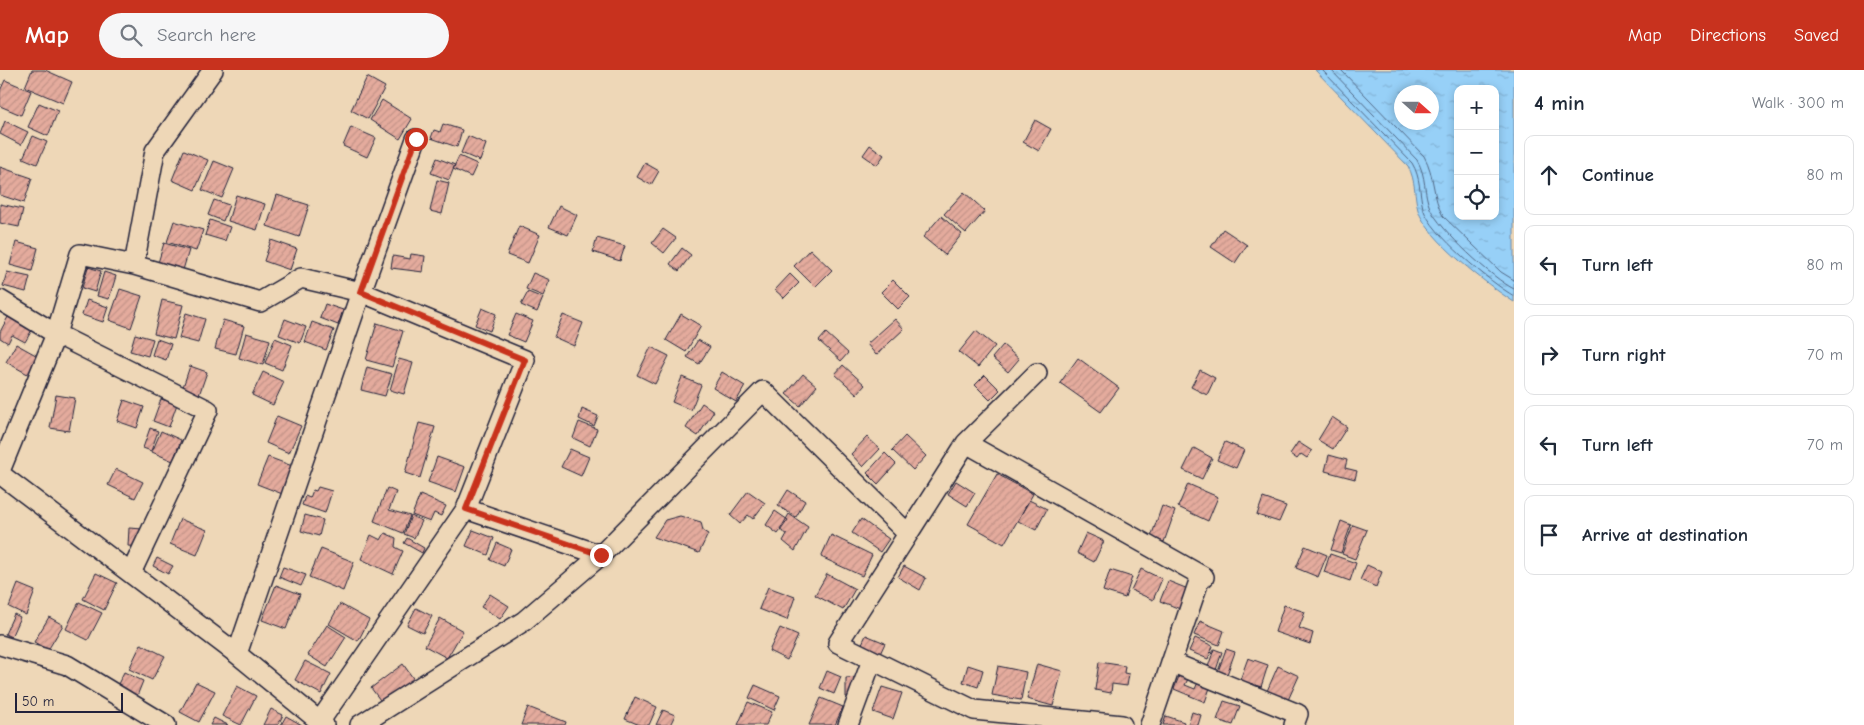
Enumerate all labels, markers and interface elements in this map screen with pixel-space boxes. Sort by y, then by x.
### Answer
search box [99,13,449,58]
text: Map [25,21,69,49]
icon: search [117,21,145,49]
text: Search here [157,24,256,46]
text: Map [1628,25,1662,46]
text: Directions [1690,25,1766,46]
text: Saved [1794,25,1839,46]
north arrow [1394,85,1439,130]
map controls [1454,85,1499,220]
button: + [1454,85,1499,130]
text: 4 min [1534,91,1585,115]
text: Walk · 300 m [1752,94,1844,112]
route start [405,128,428,151]
button: − [1454,130,1499,175]
icon: ahead [1535,161,1563,189]
text: Continue [1582,164,1654,186]
text: 80 m [1806,166,1843,184]
button: locate [1454,175,1499,220]
icon: left [1535,251,1563,279]
text: Turn left [1582,254,1653,276]
text: 80 m [1806,256,1843,274]
icon: right [1535,341,1563,369]
text: Turn right [1582,344,1666,366]
text: 70 m [1807,346,1843,364]
icon: left [1535,431,1563,459]
text: Turn left [1582,434,1653,456]
text: 70 m [1807,436,1843,454]
icon: arrive [1535,521,1563,549]
text: Arrive at destination [1582,524,1748,546]
route end [590,544,613,567]
scale bar [15,690,122,713]
text: 50 m [22,693,54,710]

